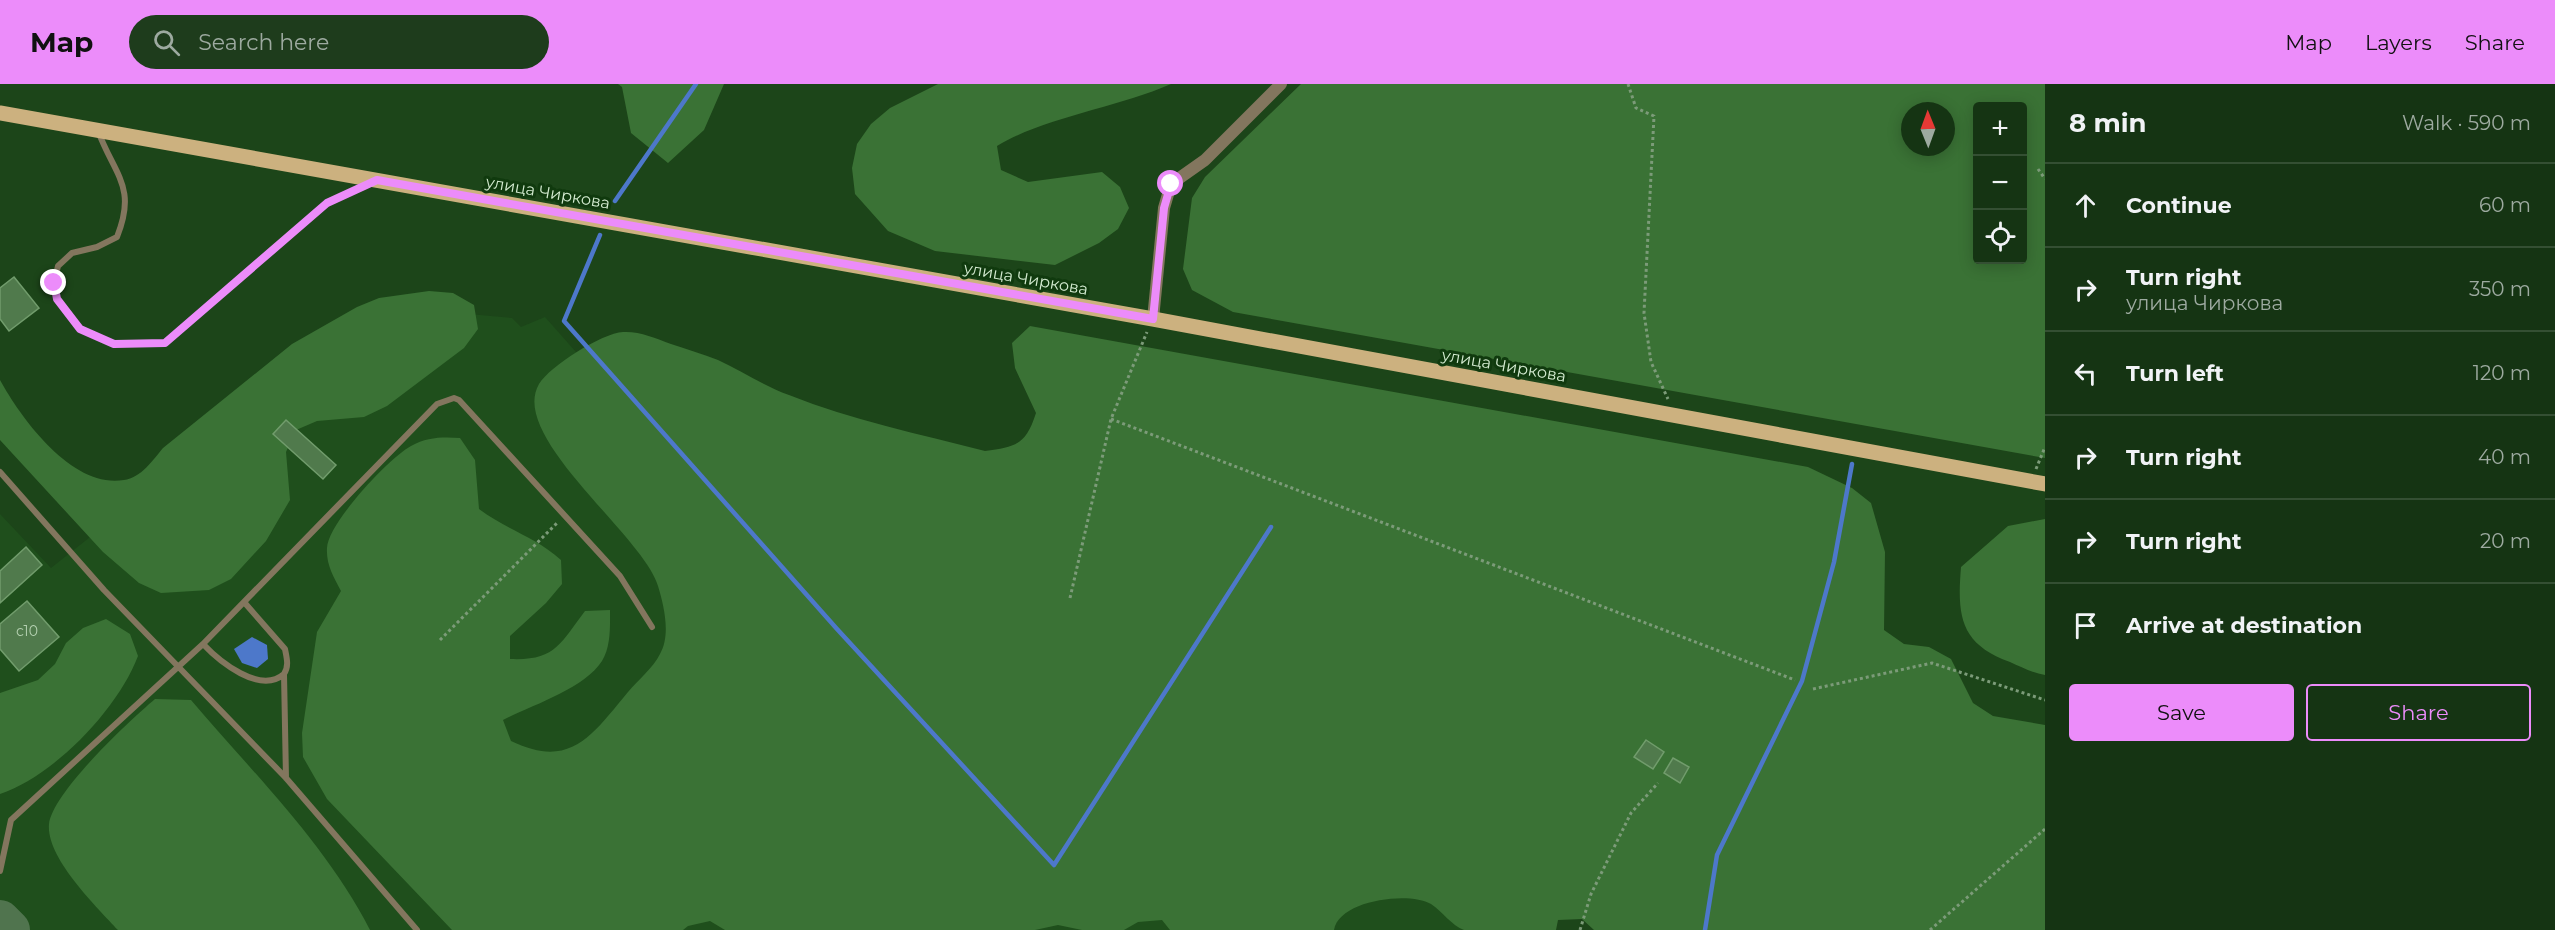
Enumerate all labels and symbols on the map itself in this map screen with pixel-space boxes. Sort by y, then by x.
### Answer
north arrow [1901,102,1955,156]
route start [1157,170,1183,196]
street label: улица Чиркова [483,172,612,213]
street label: улица Чиркова [961,258,1090,299]
route end [40,269,66,295]
street label: улица Чиркова [1439,345,1568,386]
house number: с10 [16,622,38,640]

